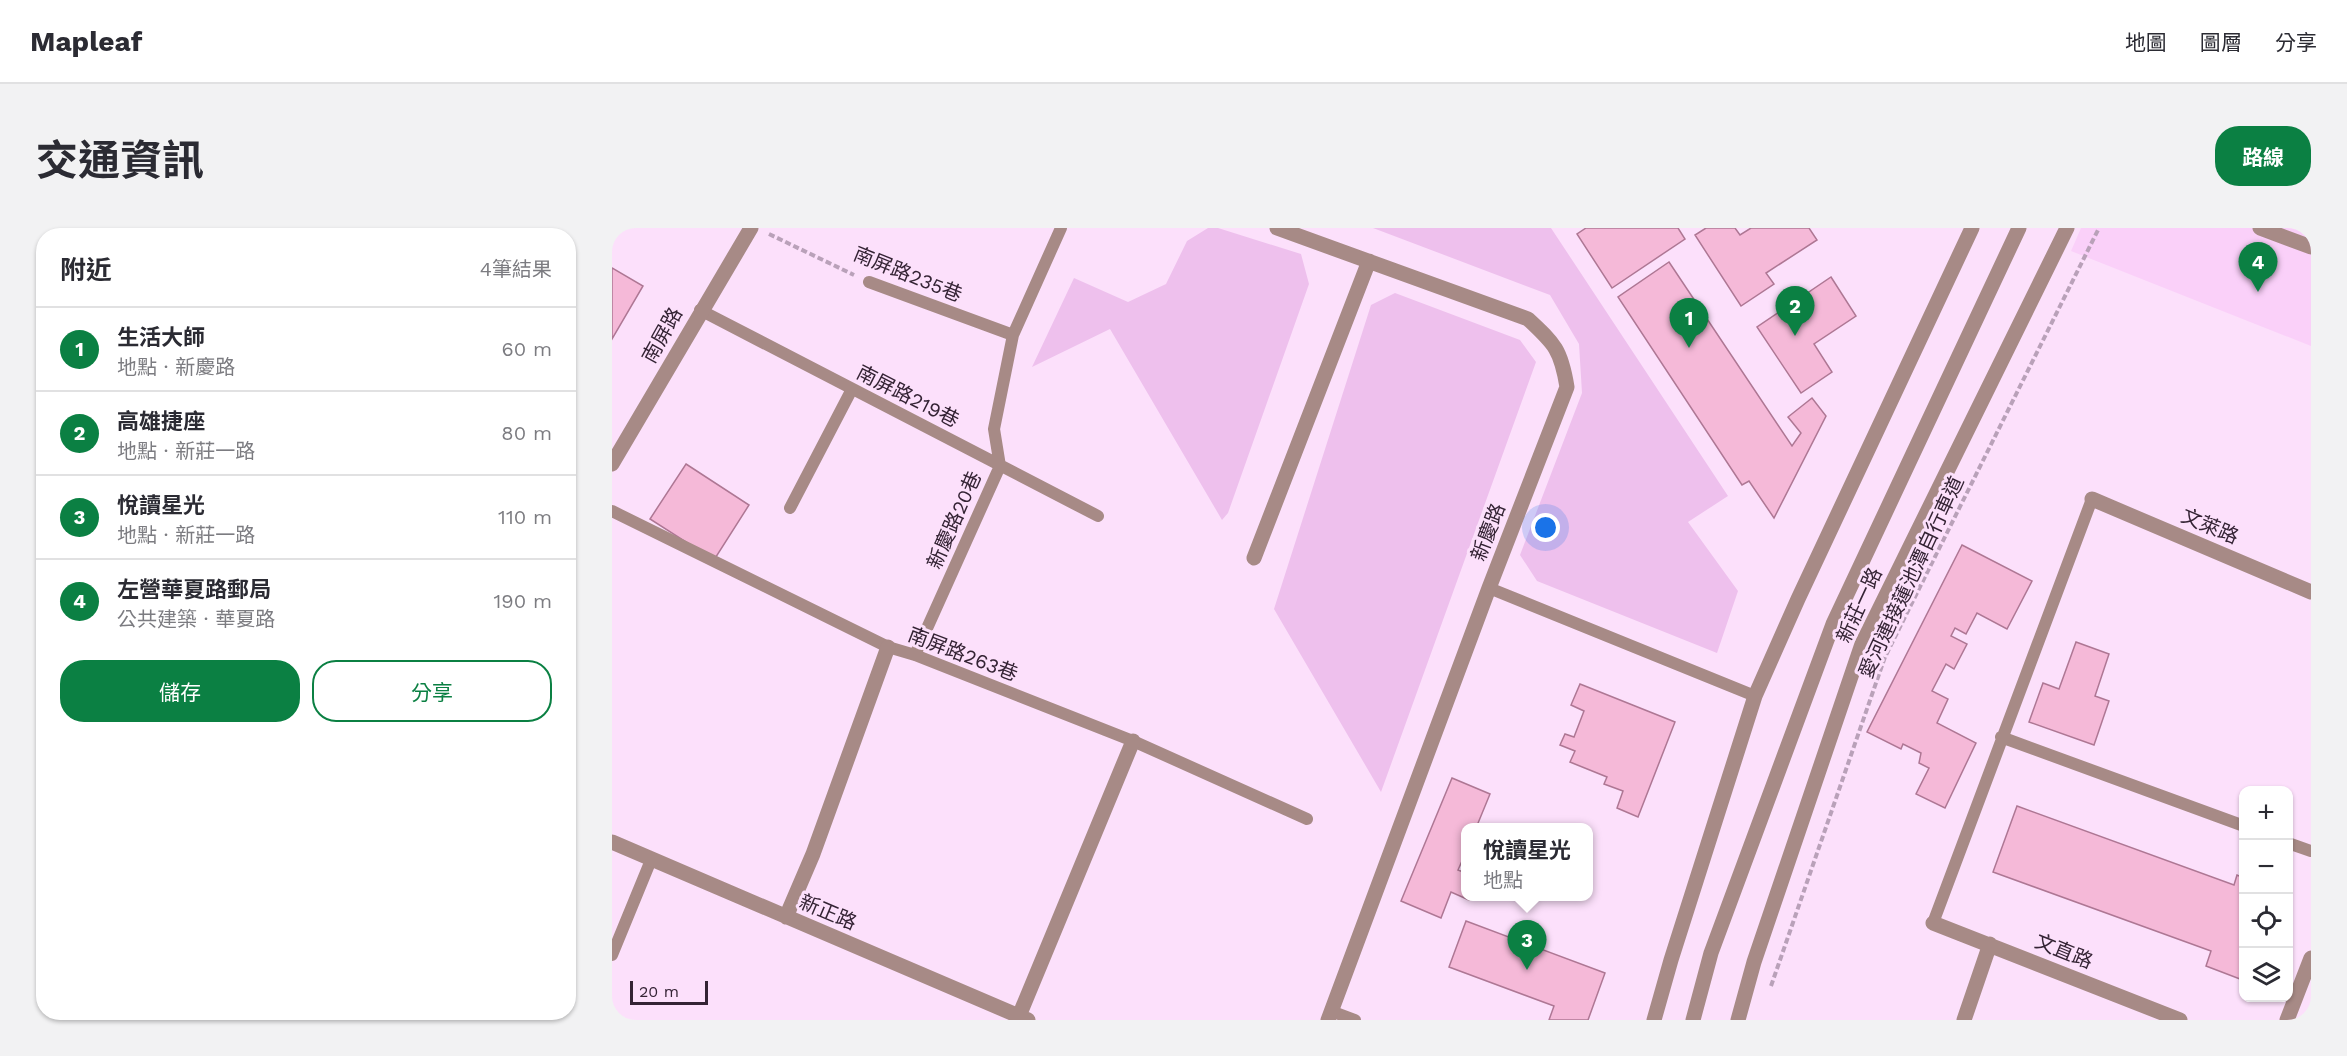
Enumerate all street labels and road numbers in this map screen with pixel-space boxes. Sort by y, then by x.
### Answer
street label: 南屏路235巷 [850,241,966,307]
street label: 南屏路 [637,303,687,367]
street label: 南屏路219巷 [853,360,963,432]
street label: 新慶路20巷 [922,468,986,572]
street label: 愛河連接蓮池潭自行車道 [1854,472,1968,682]
street label: 新慶路 [1466,500,1510,564]
street label: 文萊路 [2178,503,2242,549]
street label: 新莊一路 [1831,564,1887,646]
street label: 南屏路263巷 [905,622,1021,686]
street label: 新正路 [796,889,860,935]
street label: 文直路 [2032,929,2096,973]

